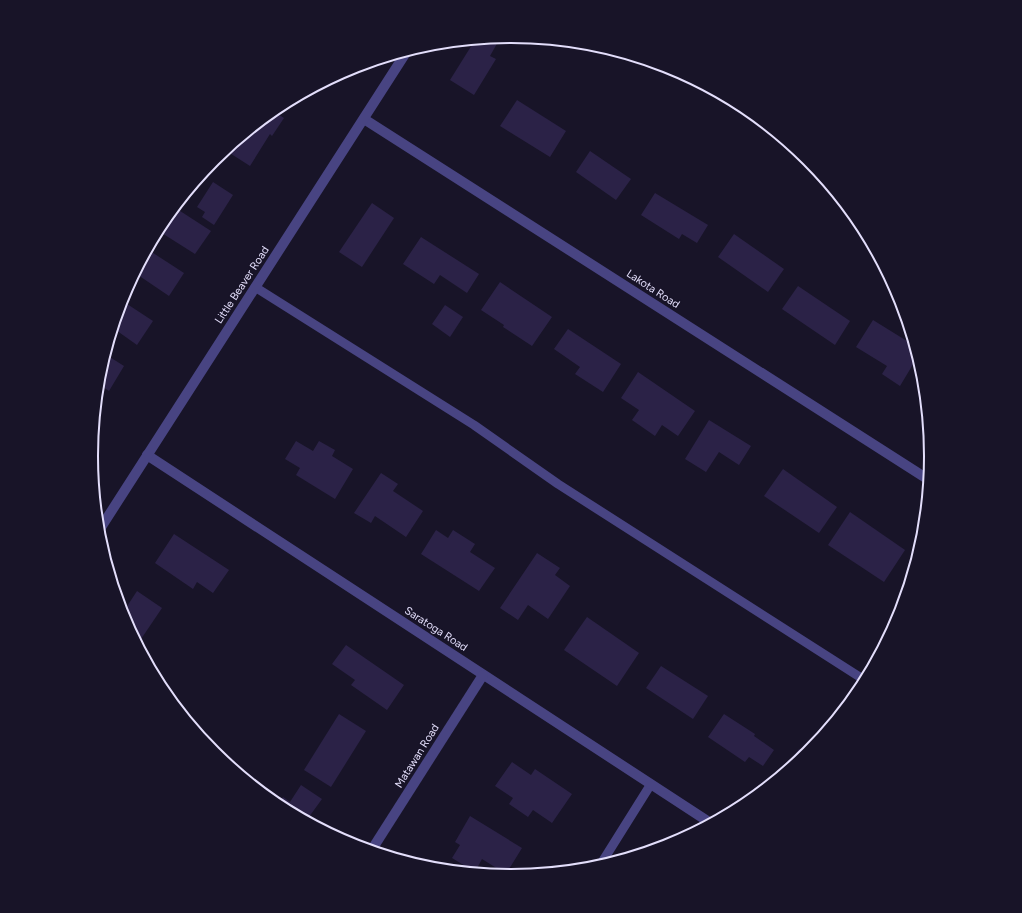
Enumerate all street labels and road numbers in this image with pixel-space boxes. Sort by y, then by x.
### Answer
street label: Little Beaver Road [212,244,272,326]
street label: Lakota Road [624,267,682,311]
street label: Saratoga Road [402,604,470,654]
street label: Matawan Road [392,722,442,790]

